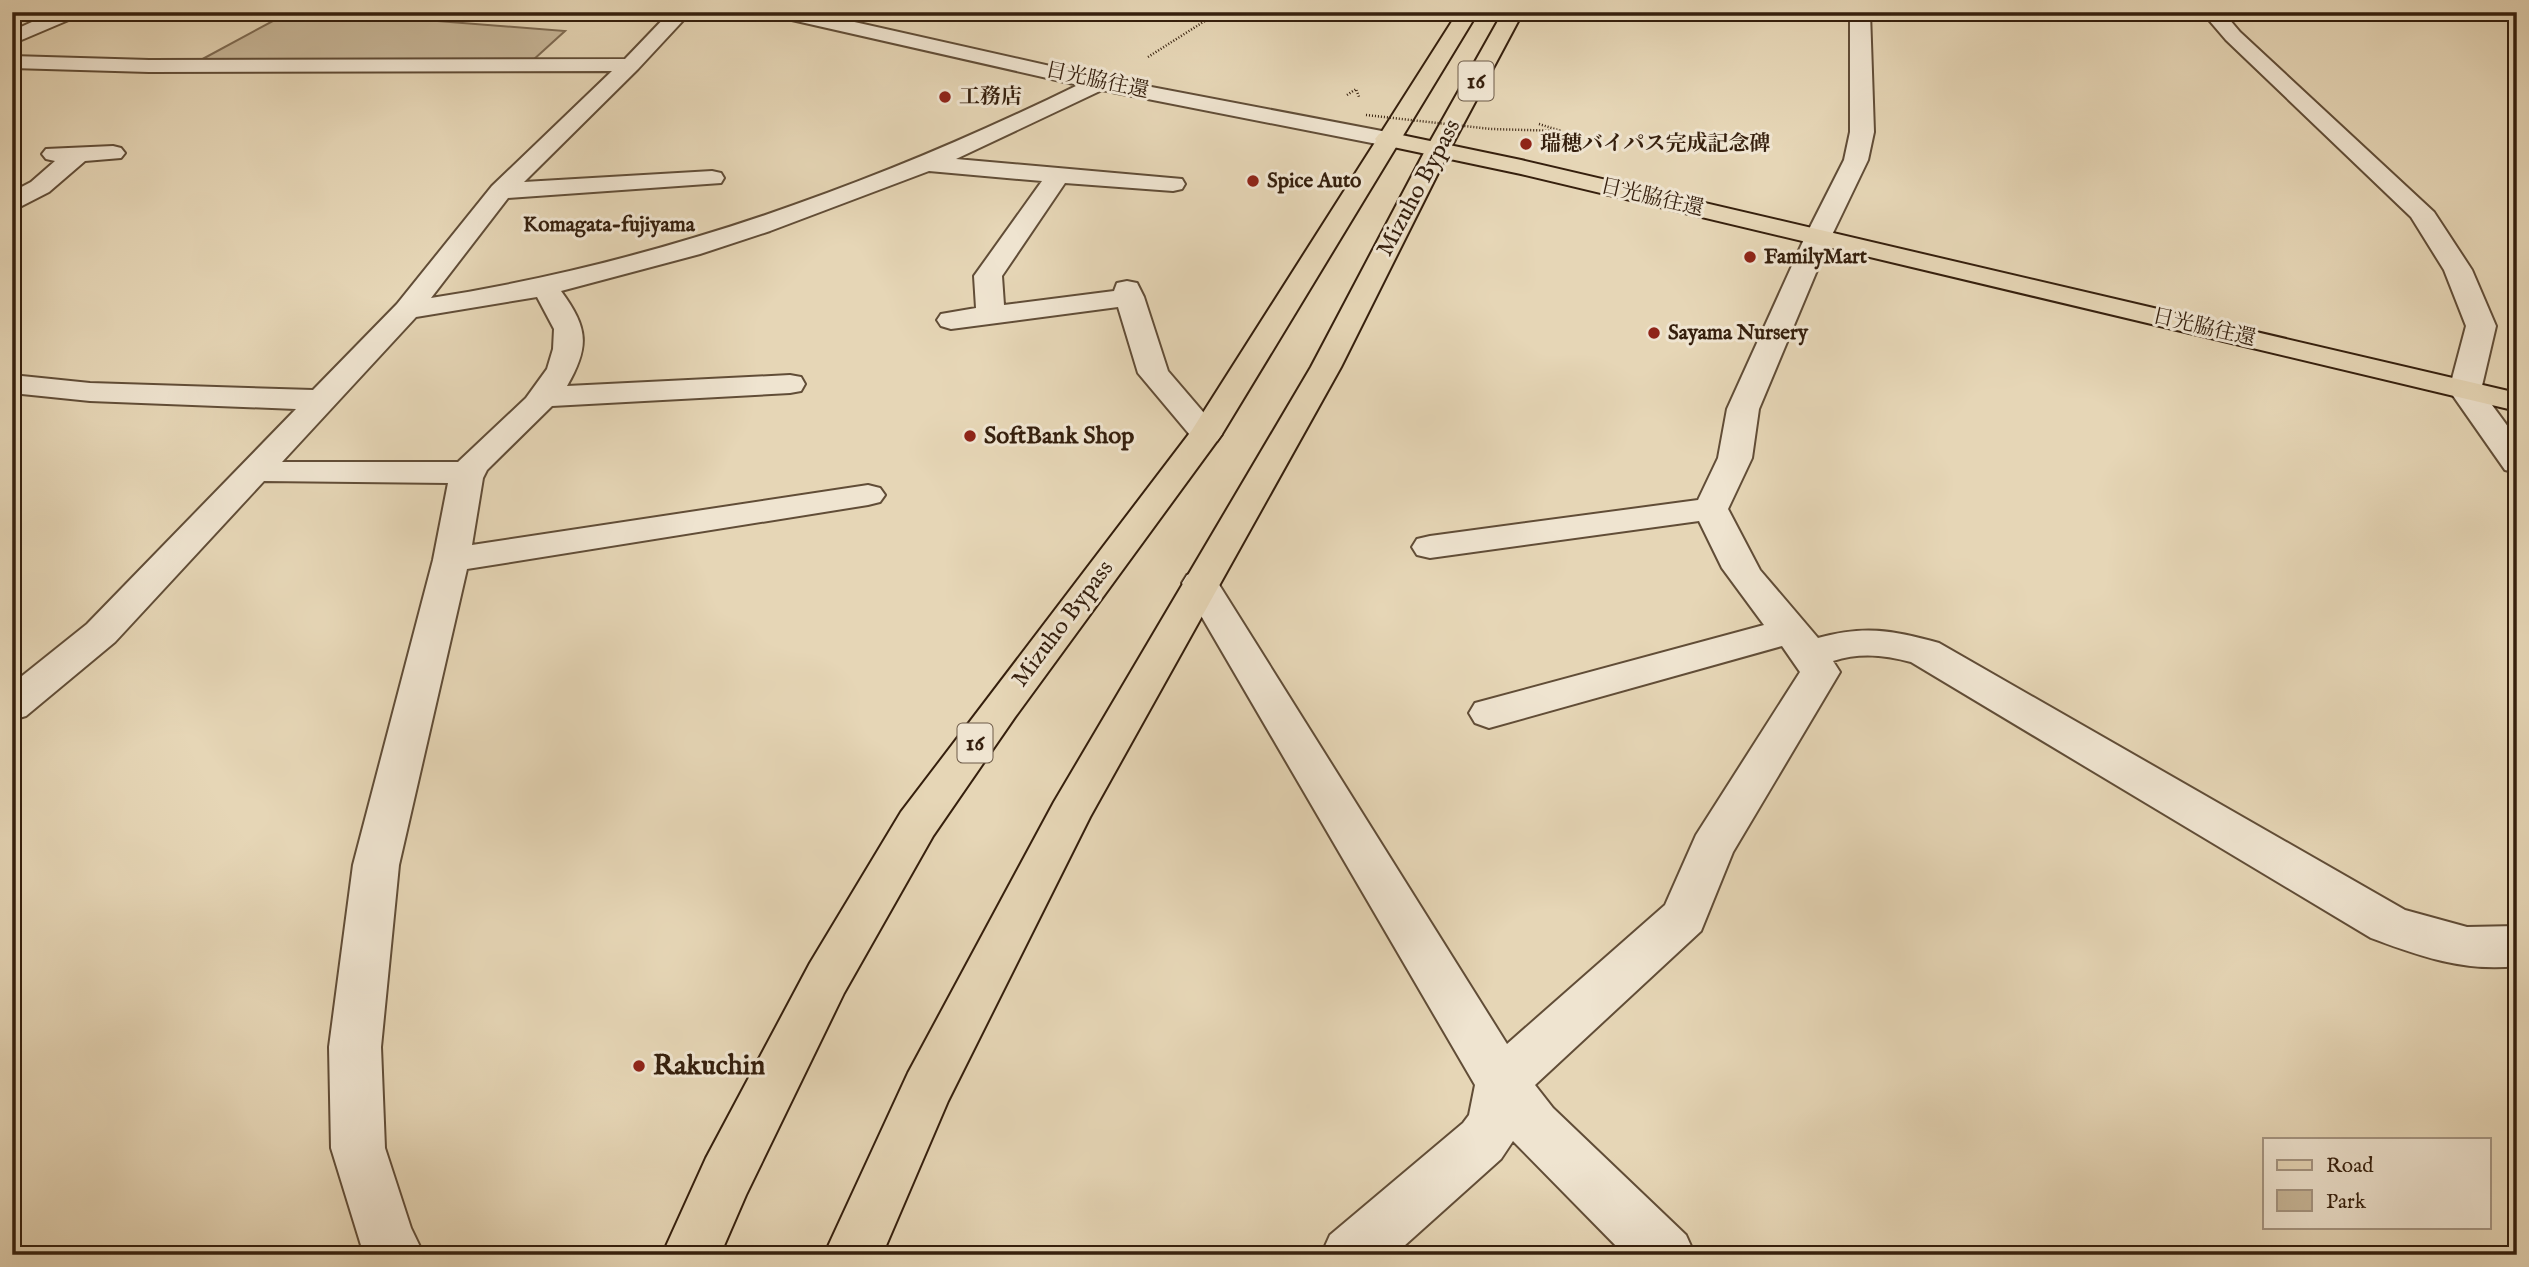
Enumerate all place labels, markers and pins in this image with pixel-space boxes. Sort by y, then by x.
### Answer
place label: 工務店 [959,84,1022,111]
marker: 工務店 [937,89,953,105]
place label: 瑞穂バイパス完成記念碑 [1540,131,1771,158]
marker: 瑞穂バイパス完成記念碑 [1518,136,1534,152]
place label: Spice Auto [1267,168,1362,195]
marker: Spice Auto [1245,173,1261,189]
place label: FamilyMart [1764,244,1868,271]
marker: FamilyMart [1742,249,1758,265]
place label: Sayama Nursery [1668,320,1809,347]
marker: Sayama Nursery [1646,325,1662,341]
place label: SoftBank Shop [984,421,1134,452]
marker: SoftBank Shop [962,428,978,444]
place label: Rakuchin [653,1049,765,1084]
marker: Rakuchin [631,1058,647,1074]

